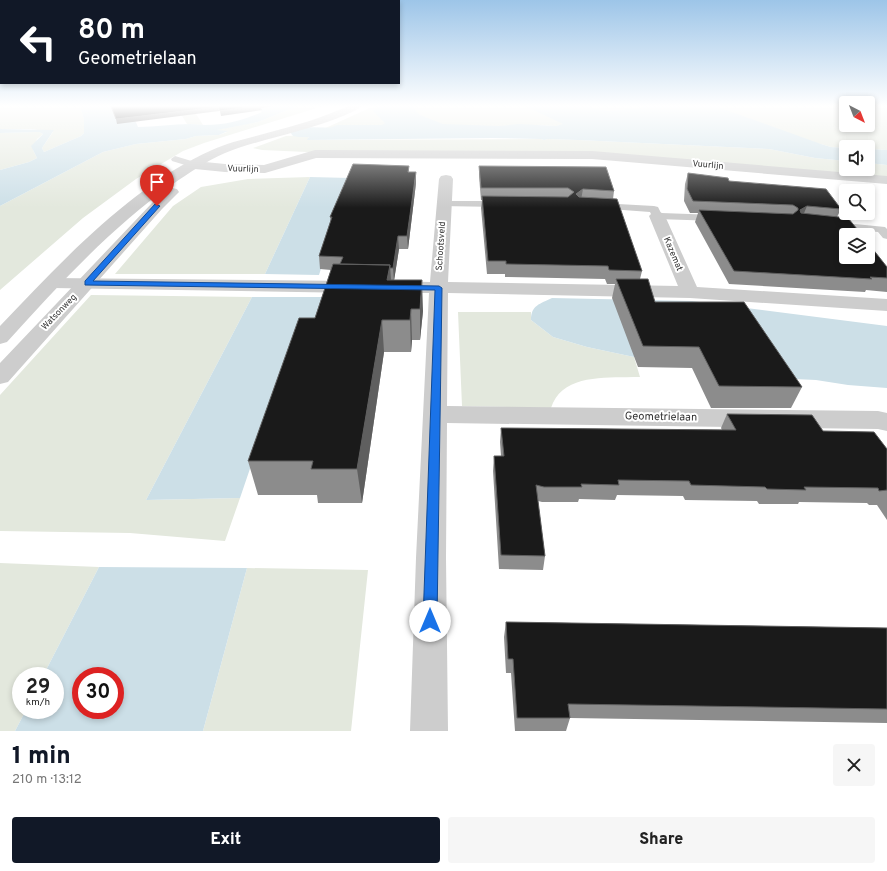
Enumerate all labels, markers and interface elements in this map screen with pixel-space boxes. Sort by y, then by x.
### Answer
text: 80 m [78,13,145,49]
icon: left [12,16,64,68]
text: Geometrielaan [78,48,197,71]
north arrow [839,96,875,132]
map controls [839,96,875,264]
button: sound [839,140,875,176]
street label: Vuurlijn [692,158,724,172]
street label: Vuurlijn [227,163,259,175]
pin [140,165,174,206]
icon: arrive [146,171,168,193]
button: search [839,184,875,220]
street label: Schootsveld [434,221,448,271]
button: layers [839,228,875,264]
street label: Kazemat [661,235,685,273]
street label: Watsonweg [39,292,79,332]
street label: Geometrielaan [625,409,697,425]
position arrow [409,600,451,642]
speed limit sign: 30 [72,667,124,719]
text: 29 [26,675,50,701]
text: km/h [26,696,50,709]
text: 1 min [12,742,71,772]
button: close [833,744,875,786]
text: 210 m · 13:12 [12,772,82,788]
button: Exit [12,817,440,863]
button: Share [448,817,875,863]

